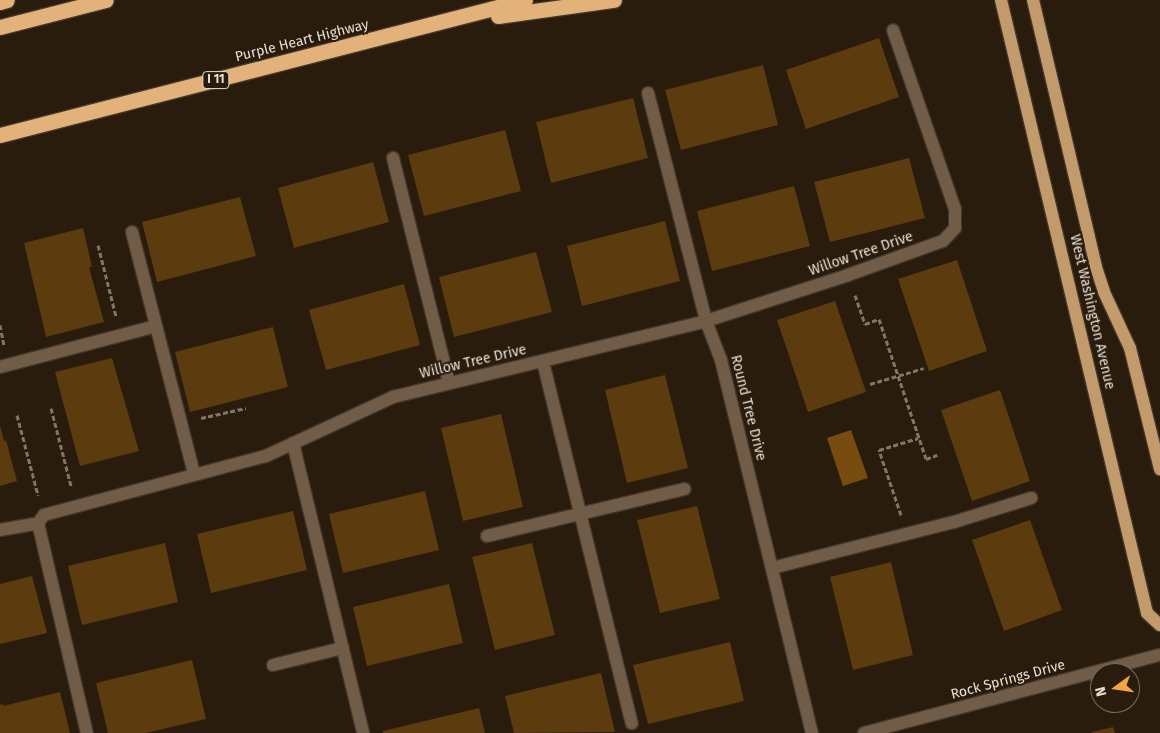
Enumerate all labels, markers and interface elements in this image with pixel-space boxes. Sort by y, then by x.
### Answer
street label: Purple Heart Highway [234,16,370,66]
road number: I 11 [202,70,230,90]
street label: Willow Tree Drive [807,228,915,280]
street label: West Washington Avenue [1066,233,1118,391]
street label: Willow Tree Drive [418,342,528,382]
street label: Round Tree Drive [727,353,769,463]
street label: Rock Springs Drive [949,657,1067,703]
north arrow [1090,663,1140,713]
text: N [1092,685,1110,698]

